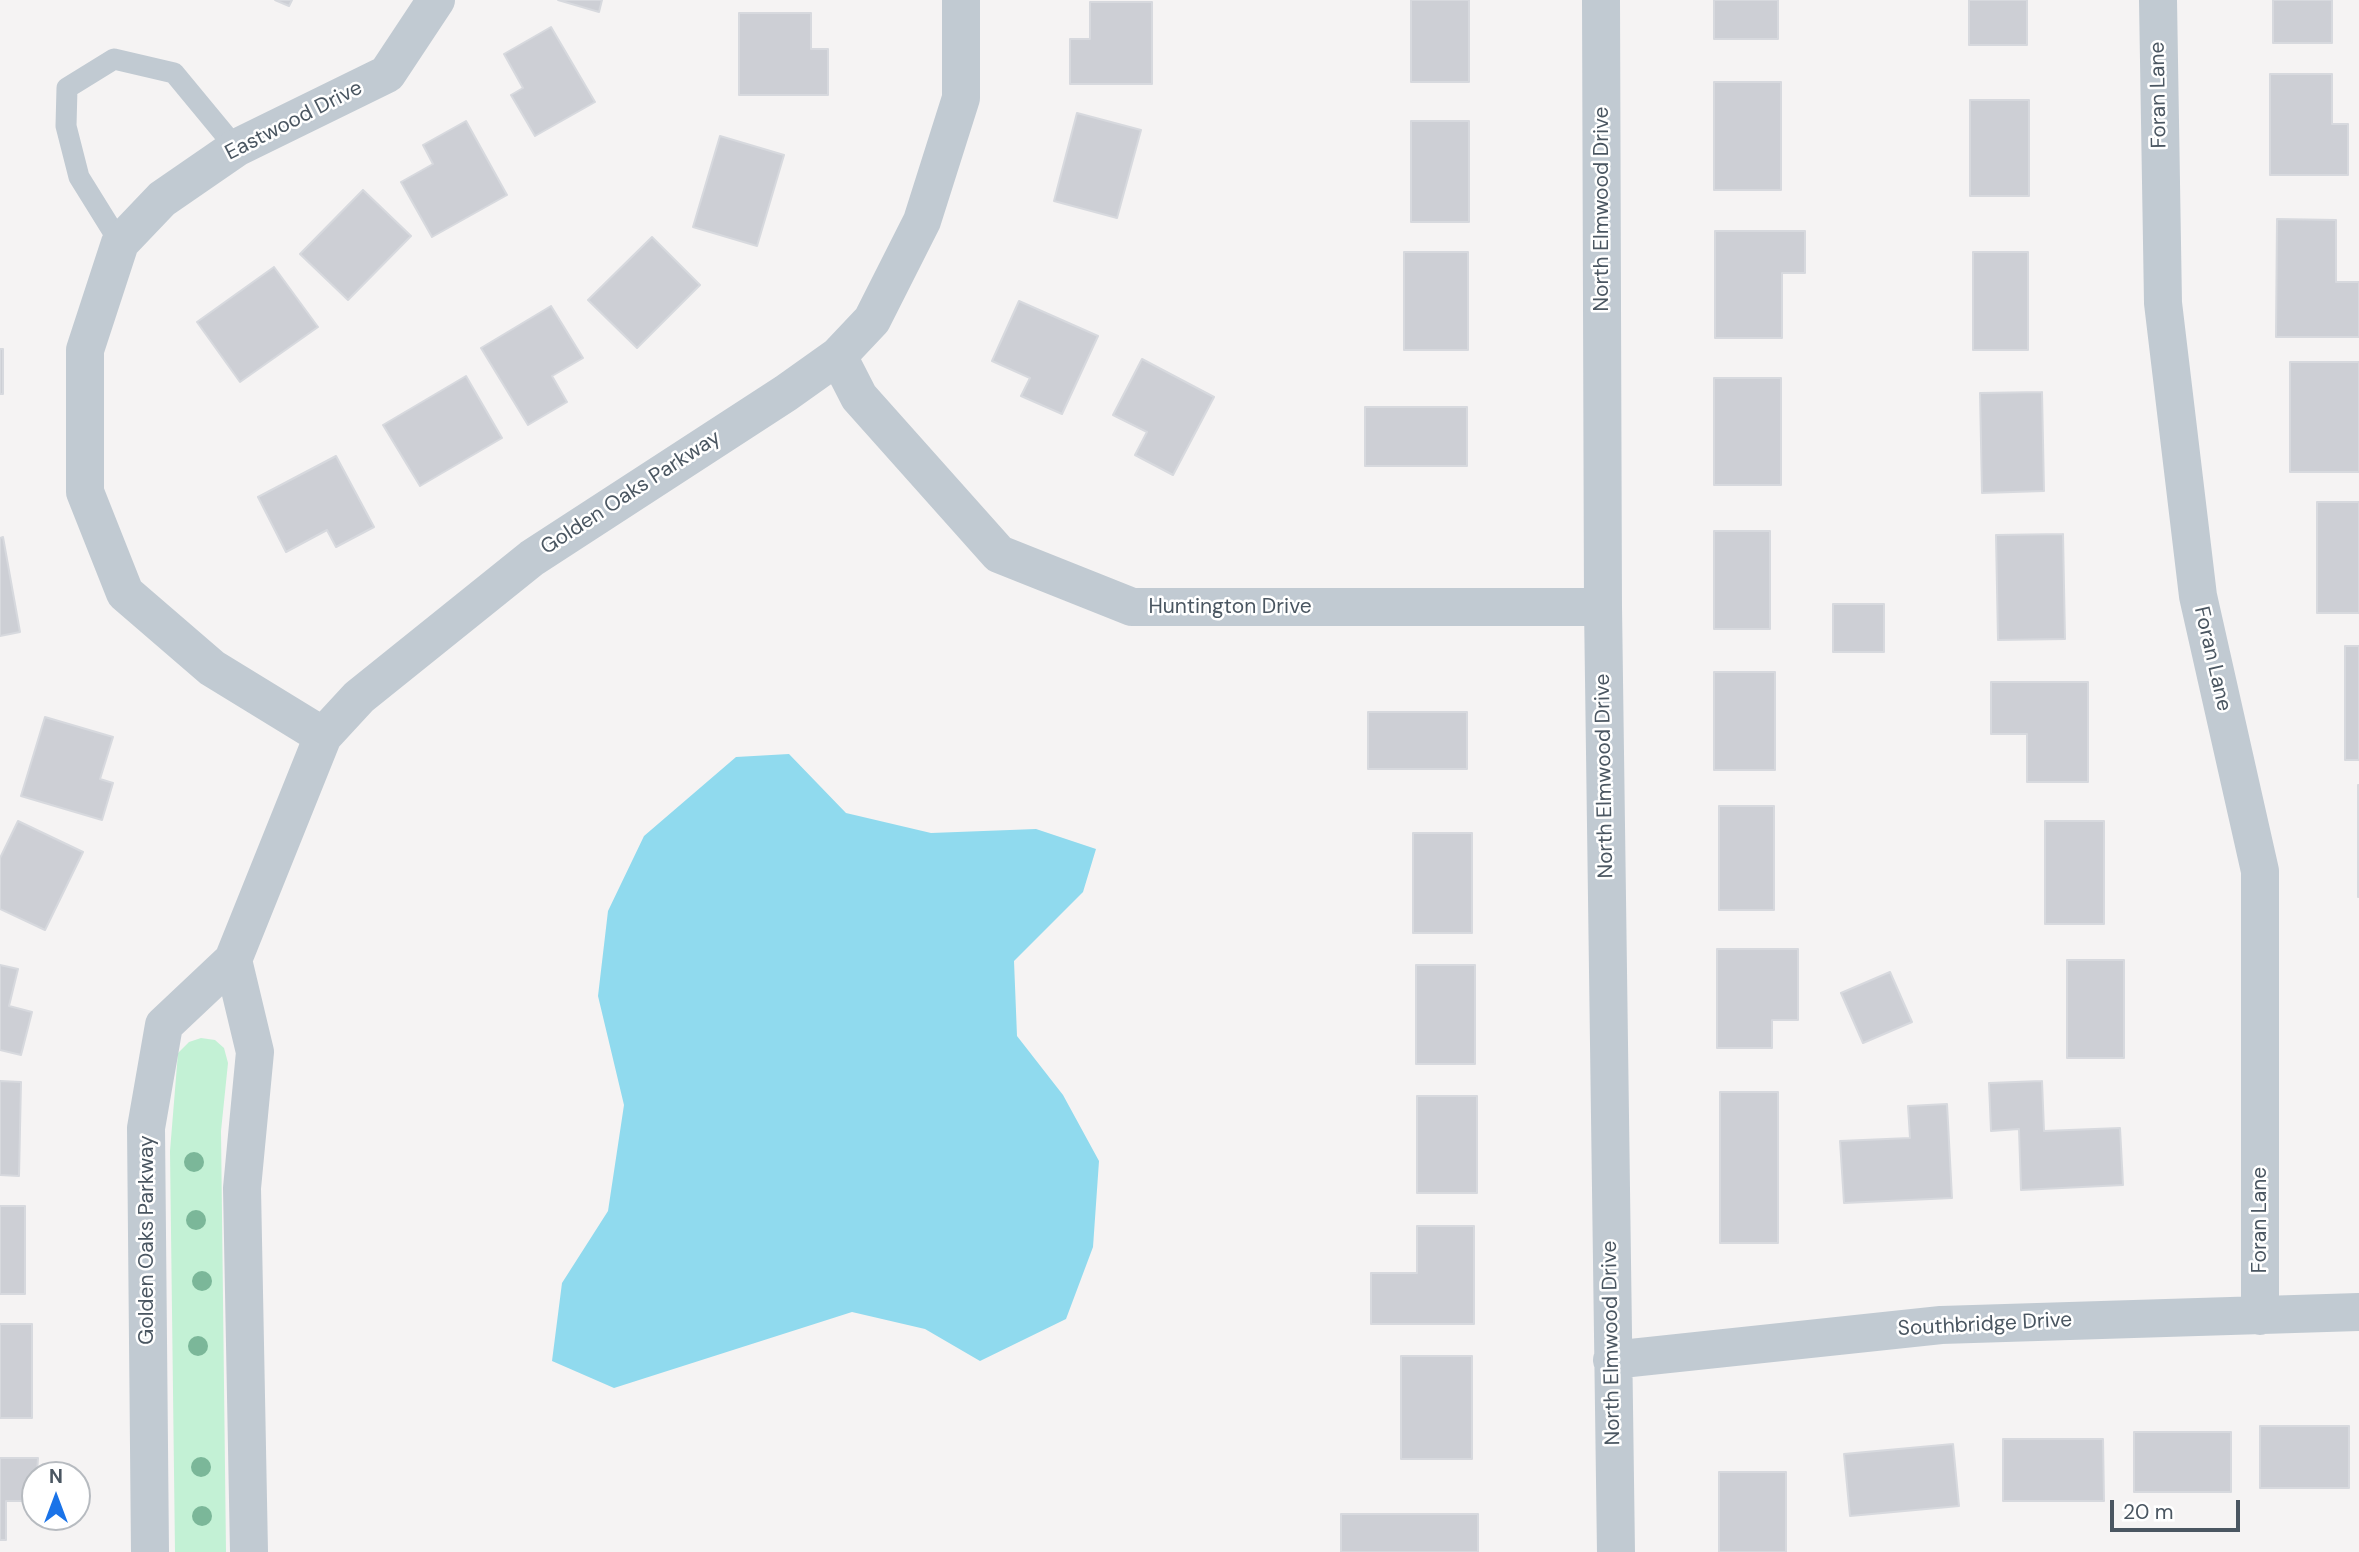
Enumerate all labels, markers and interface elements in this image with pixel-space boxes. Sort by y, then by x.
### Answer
street label: Foran Lane [2145,42,2173,148]
street label: Eastwood Drive [221,76,367,166]
street label: North Elmwood Drive [1589,107,1615,311]
street label: Golden Oaks Parkway [536,425,726,561]
street label: Huntington Drive [1148,594,1312,620]
street label: Foran Lane [2188,604,2236,714]
street label: North Elmwood Drive [1591,673,1619,879]
street label: Golden Oaks Parkway [134,1135,160,1345]
street label: Foran Lane [2247,1167,2273,1273]
street label: North Elmwood Drive [1598,1240,1626,1446]
street label: Southbridge Drive [1897,1308,2073,1342]
north arrow [21,1461,91,1531]
text: N [49,1464,63,1489]
scale bar [2114,1486,2244,1530]
text: 20 m [2123,1498,2174,1526]

